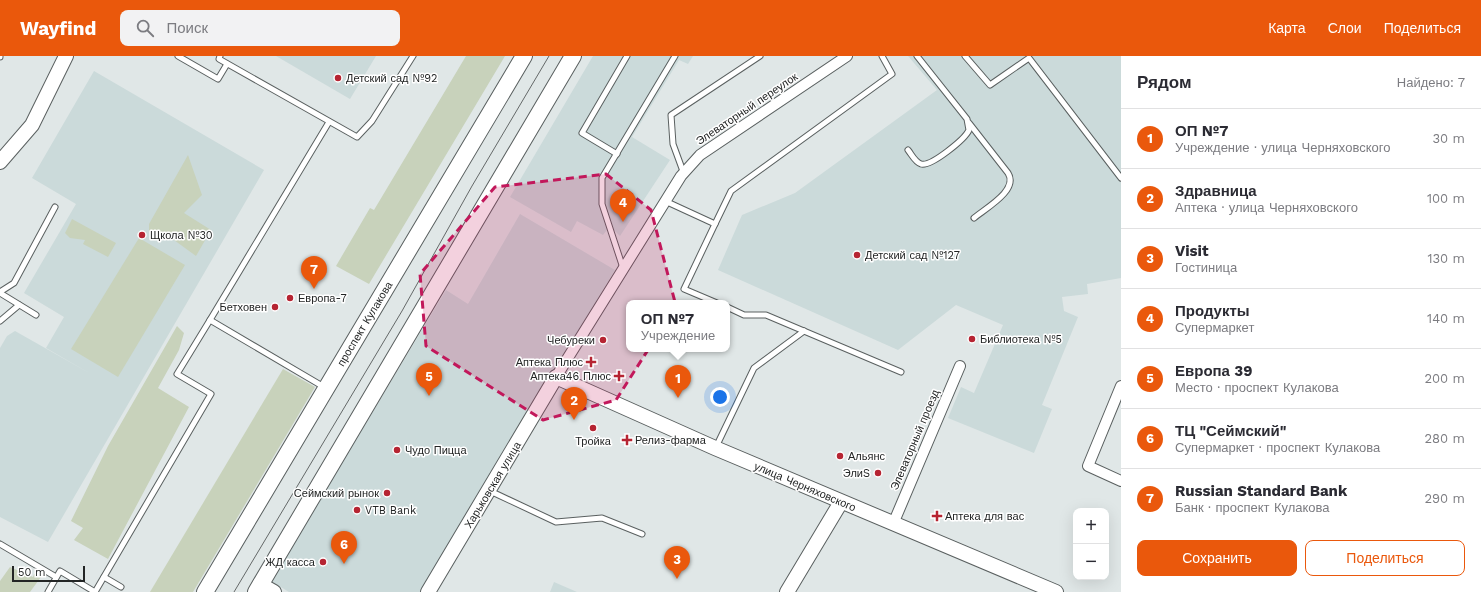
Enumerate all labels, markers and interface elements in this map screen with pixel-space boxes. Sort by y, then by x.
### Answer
search box [120,10,400,46]
text: Wayfind [20,17,96,40]
icon: search [134,17,156,39]
text: Поиск [166,19,208,37]
text: Карта [1268,20,1306,36]
text: Слои [1328,20,1362,36]
text: Поделиться [1384,20,1461,36]
street label: Элеваторный переулок [694,70,800,148]
place label: Детский сад №92 [346,72,438,85]
text: Рядом [1137,72,1192,92]
marker: Детский сад №92 [333,73,343,83]
text: Найдено: 7 [1397,75,1465,90]
text: ОП №7 [1175,122,1228,140]
text: 1 [1147,131,1153,146]
text: 30 m [1433,131,1465,146]
text: Учреждение · улица Черняховского [1175,140,1390,155]
text: Здравница [1175,182,1257,200]
pin: 4 [610,189,636,222]
text: 2 [1146,191,1154,206]
text: 100 m [1427,191,1465,206]
text: Аптека · улица Черняховского [1175,200,1358,215]
place label: Щкола №30 [150,229,213,242]
marker: Щкола №30 [137,230,147,240]
text: Visit [1175,242,1209,260]
place label: Детский сад №127 [865,249,960,262]
marker: Детский сад №127 [852,250,862,260]
text: 3 [1146,251,1154,266]
text: 130 m [1427,251,1465,266]
pin: 7 [301,256,327,289]
text: Гостиница [1175,260,1237,275]
street label: проспект Кулакова [335,279,396,369]
place label: Европа-7 [298,292,347,305]
marker: Европа-7 [285,293,295,303]
popup [626,300,730,352]
place label: Бетховен [220,301,267,314]
marker: Бетховен [270,302,280,312]
text: Продукты [1175,302,1250,320]
text: ОП №7 [641,310,694,328]
text: 4 [1146,311,1154,326]
text: 140 m [1427,311,1465,326]
text: Супермаркет [1175,320,1254,335]
text: Учреждение [641,328,715,343]
place label: Библиотека №5 [980,333,1062,346]
place label: Чебуреки [547,334,595,347]
marker: Библиотека №5 [967,334,977,344]
marker: Чебуреки [598,335,608,345]
place label: Аптека Плюс [516,356,583,369]
marker: Аптека Плюс [586,357,596,367]
text: Европа 39 [1175,362,1252,380]
pin: 5 [416,363,442,396]
pin: 1 [665,365,691,398]
place label: Аптека46 Плюс [530,370,611,383]
marker: Аптека46 Плюс [614,371,624,381]
text: 5 [1146,371,1154,386]
text: 200 m [1424,371,1465,386]
text: Место · проспект Кулакова [1175,380,1339,395]
pin: 2 [561,387,587,420]
your location [710,387,730,407]
street label: Элеваторный проезд [888,387,942,492]
text: ТЦ "Сеймский" [1175,422,1286,440]
marker: Тройка [588,423,598,433]
text: 6 [1146,431,1154,446]
text: 280 m [1425,431,1465,446]
place label: Релиз-фарма [635,434,707,447]
place label: Тройка [575,435,612,448]
marker: Релиз-фарма [622,435,632,445]
street label: Харьковская улица [462,439,524,531]
text: Супермаркет · проспект Кулакова [1175,440,1380,455]
place label: Чудо Пицца [405,444,467,457]
marker: Чудо Пицца [392,445,402,455]
place label: Альянс [848,450,886,463]
marker: Альянс [835,451,845,461]
street label: улица Черняховского [752,460,858,514]
place label: ЭлиS [843,467,870,480]
marker: ЭлиS [873,468,883,478]
text: Russian Standard Bank [1175,482,1347,500]
place label: Сеймский рынок [294,487,379,500]
marker: Сеймский рынок [382,488,392,498]
text: 7 [1146,491,1154,506]
text: 290 m [1424,491,1465,506]
text: Банк · проспект Кулакова [1175,500,1330,515]
place label: VTB Bank [365,504,416,517]
marker: VTB Bank [352,505,362,515]
map controls [1073,508,1109,580]
button: + [1073,508,1109,544]
place label: Аптека для вас [945,510,1025,523]
marker: Аптека для вас [932,511,942,521]
pin: 6 [331,531,357,564]
button: Сохранить [1137,540,1297,576]
button: Поделиться [1305,540,1465,576]
button: − [1073,544,1109,580]
pin: 3 [664,546,690,579]
place label: ЖД касса [265,556,316,569]
marker: ЖД касса [318,557,328,567]
scale bar [12,564,85,583]
text: 50 m [18,566,45,579]

